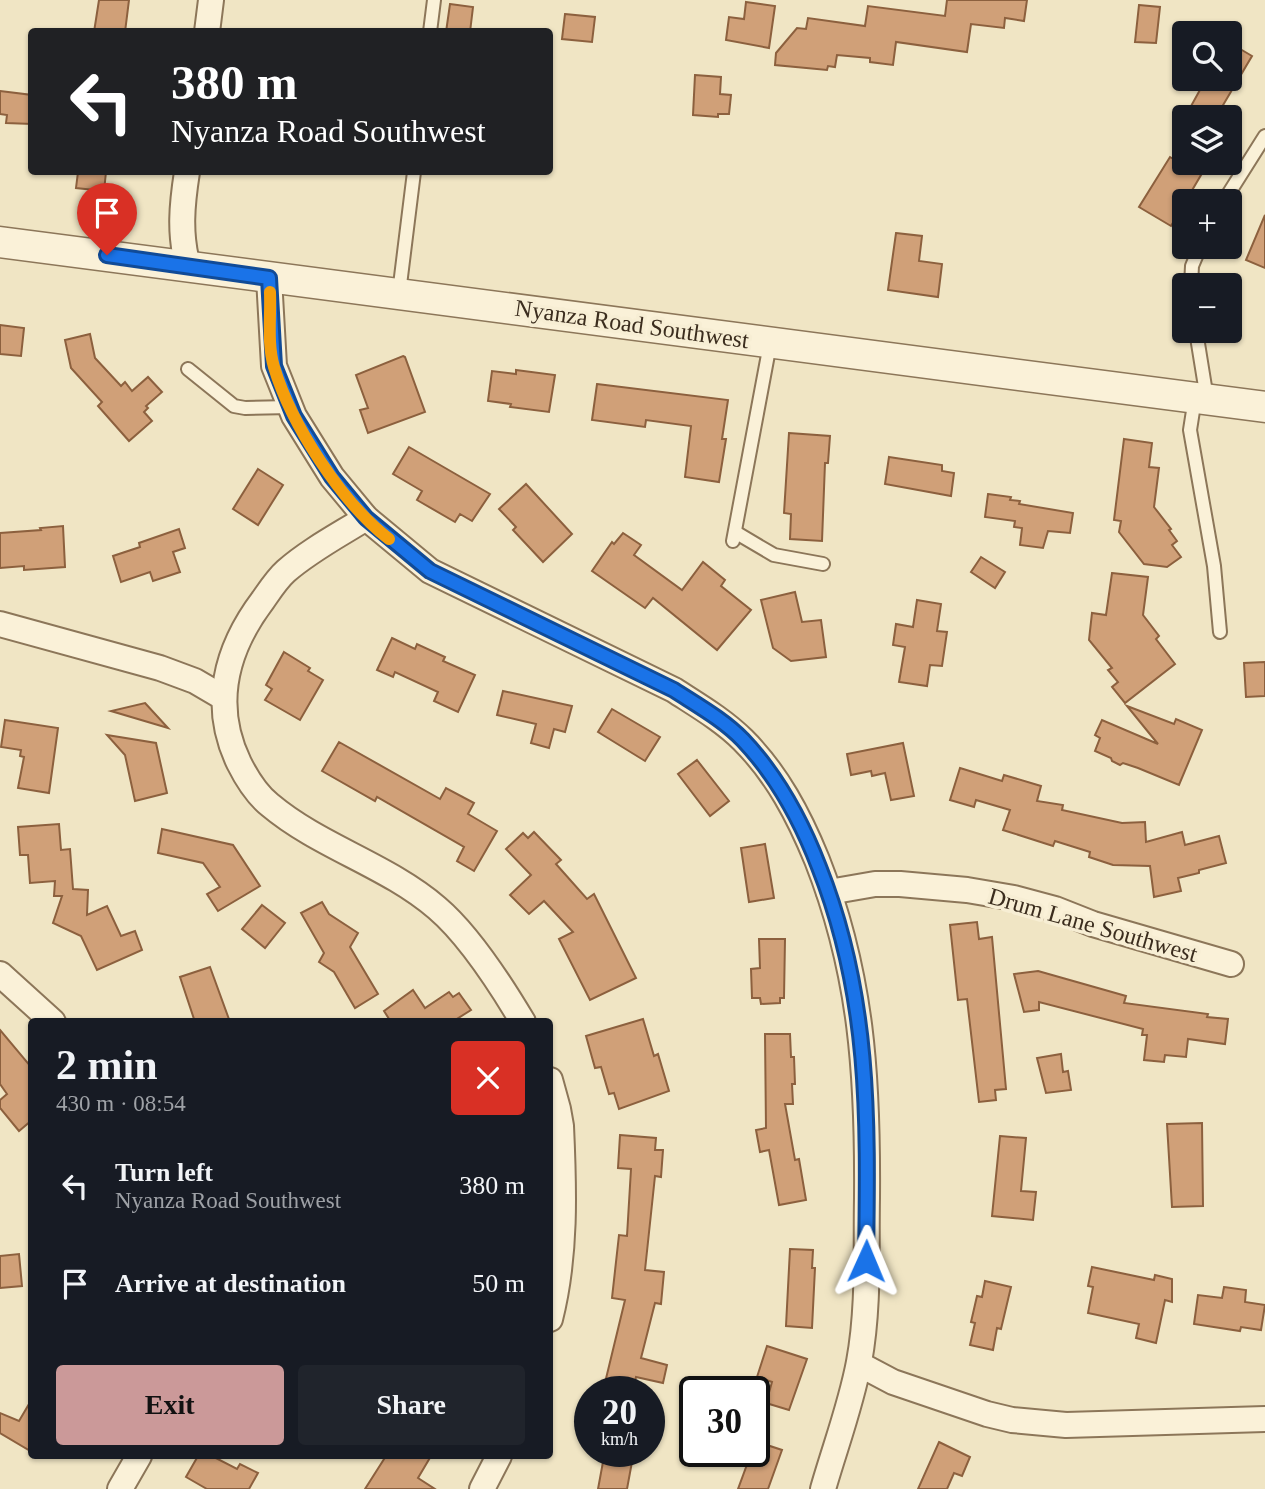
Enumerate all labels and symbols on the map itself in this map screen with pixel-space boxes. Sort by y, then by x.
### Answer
pin [77,183,137,255]
street label: Nyanza Road Southwest [513,295,751,353]
street label: Drum Lane Southwest [986,883,1201,967]
position arrow [829,1224,903,1298]
speed limit sign: 30 [679,1376,770,1467]

